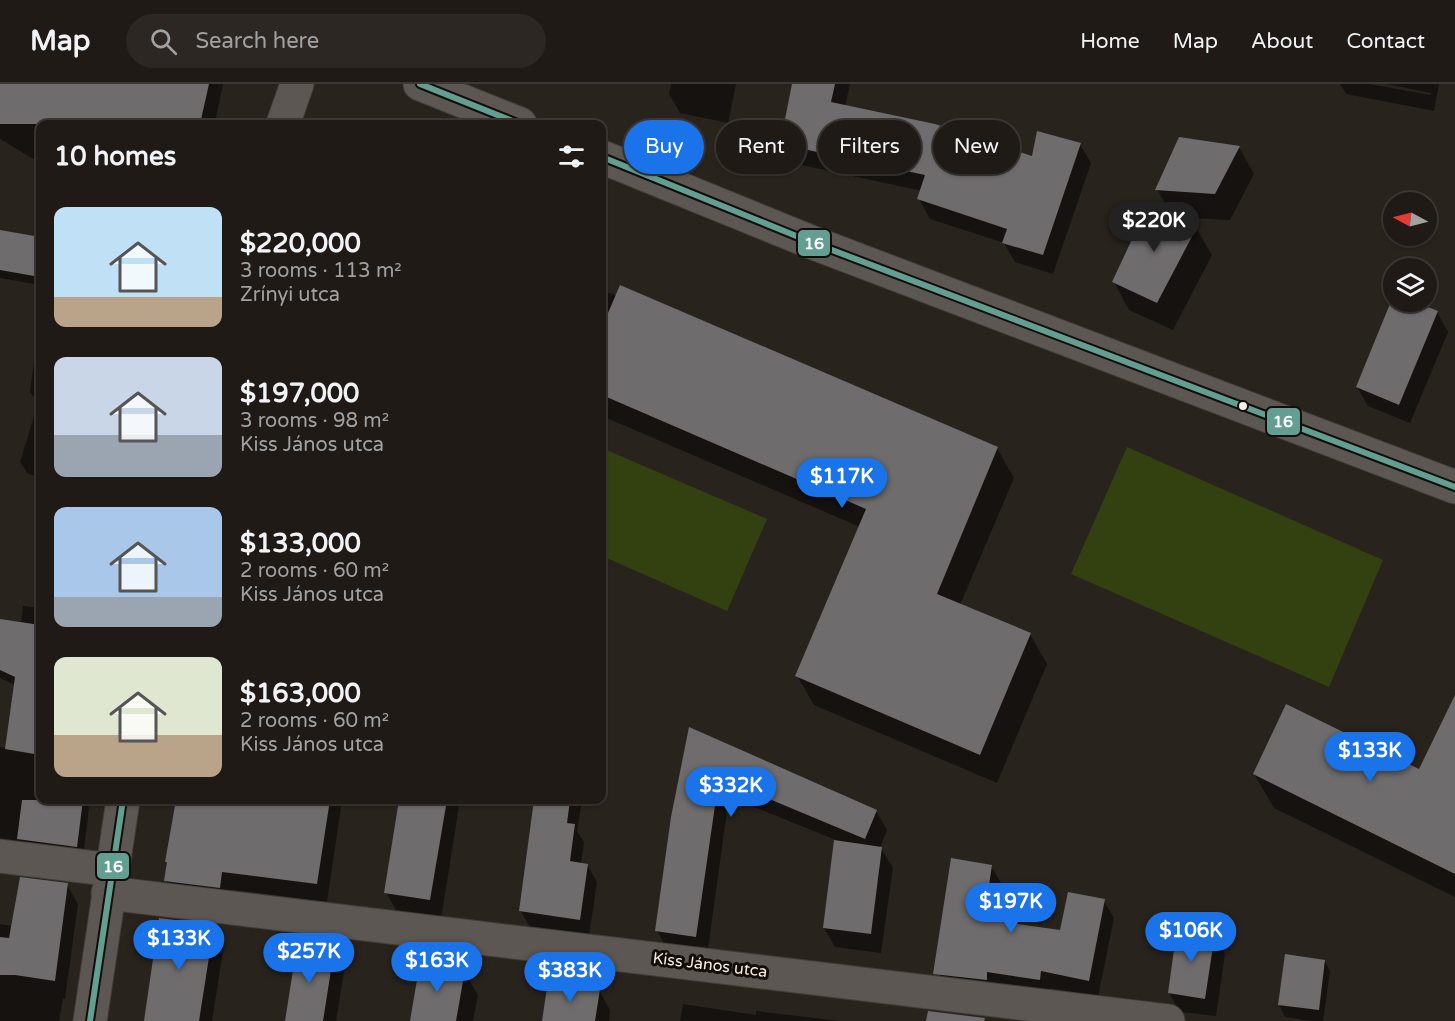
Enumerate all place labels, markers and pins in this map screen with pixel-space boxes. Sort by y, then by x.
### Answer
pin: $220K [1112,202,1196,253]
unlabelled marker [1237,400,1249,412]
pin: $117K [800,458,884,509]
pin: $133K [1328,732,1412,783]
pin: $332K [689,767,773,818]
pin: $197K [969,883,1053,934]
pin: $106K [1149,912,1233,963]
pin: $133K [137,920,221,971]
pin: $257K [267,933,351,984]
pin: $163K [395,942,479,993]
pin: $383K [528,952,612,1003]

